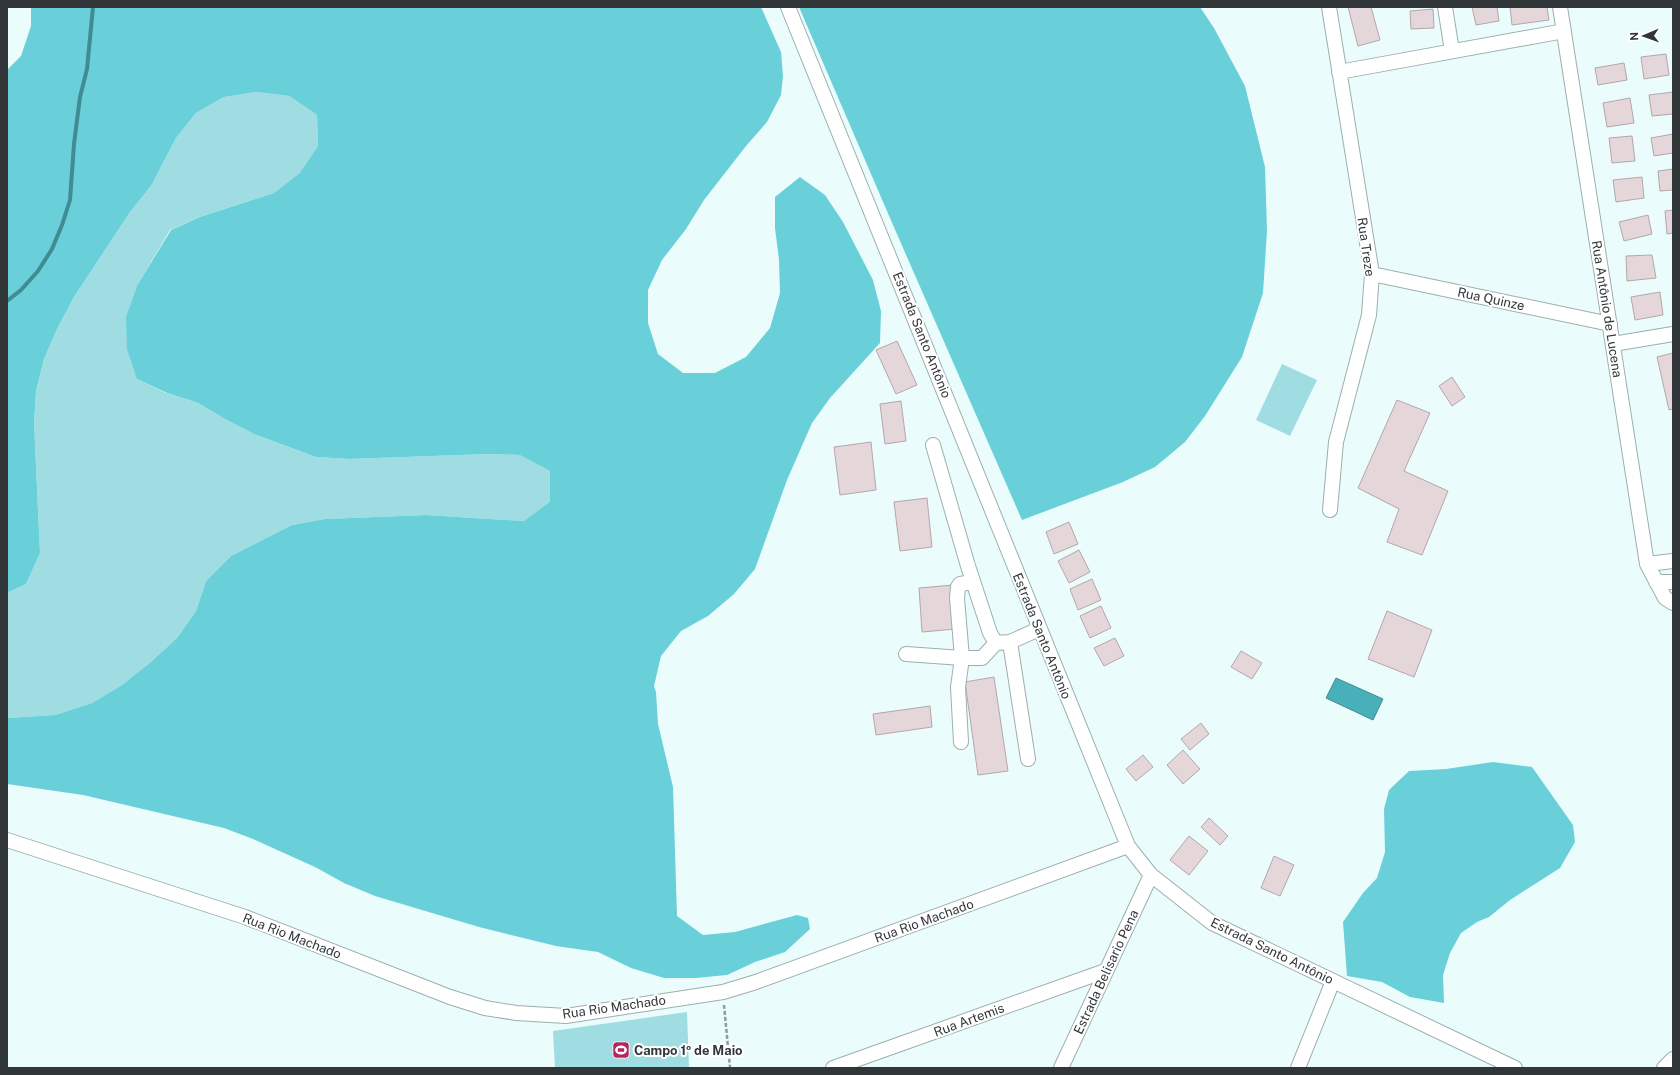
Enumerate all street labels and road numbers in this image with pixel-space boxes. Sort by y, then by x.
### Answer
street label: Rua Treze [1354,216,1378,278]
street label: Rua Antônio de Lucena [1589,239,1625,379]
street label: Estrada Santo Antônio [890,270,954,400]
street label: Rua Quinze [1456,285,1526,313]
street label: Estrada Santo Antônio [1010,571,1074,701]
street label: Rua Rio Machado [872,896,976,946]
street label: Estrada Belisario Pena [1071,907,1141,1037]
street label: Rua Rio Machado [241,910,343,962]
street label: Estrada Santo Antônio [1208,915,1336,987]
street label: Rua Rio Machado [561,992,667,1022]
street label: Rua Artemis [932,1000,1006,1040]

